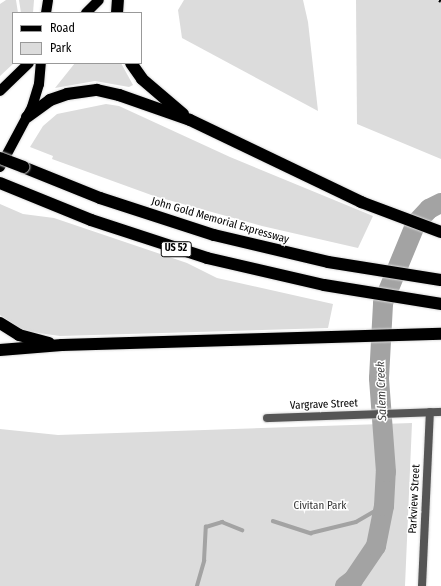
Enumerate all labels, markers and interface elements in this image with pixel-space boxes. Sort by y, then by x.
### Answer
legend [12,12,142,64]
text: Road [50,21,75,35]
text: Park [50,41,71,55]
street label: John Gold Memorial Expressway [150,195,290,247]
road number: US 52 [160,241,192,257]
water label: Salem Creek [374,361,390,421]
street label: Vargrave Street [290,397,358,413]
street label: Parkview Street [407,464,423,534]
park label: Civitan Park [294,499,346,513]

